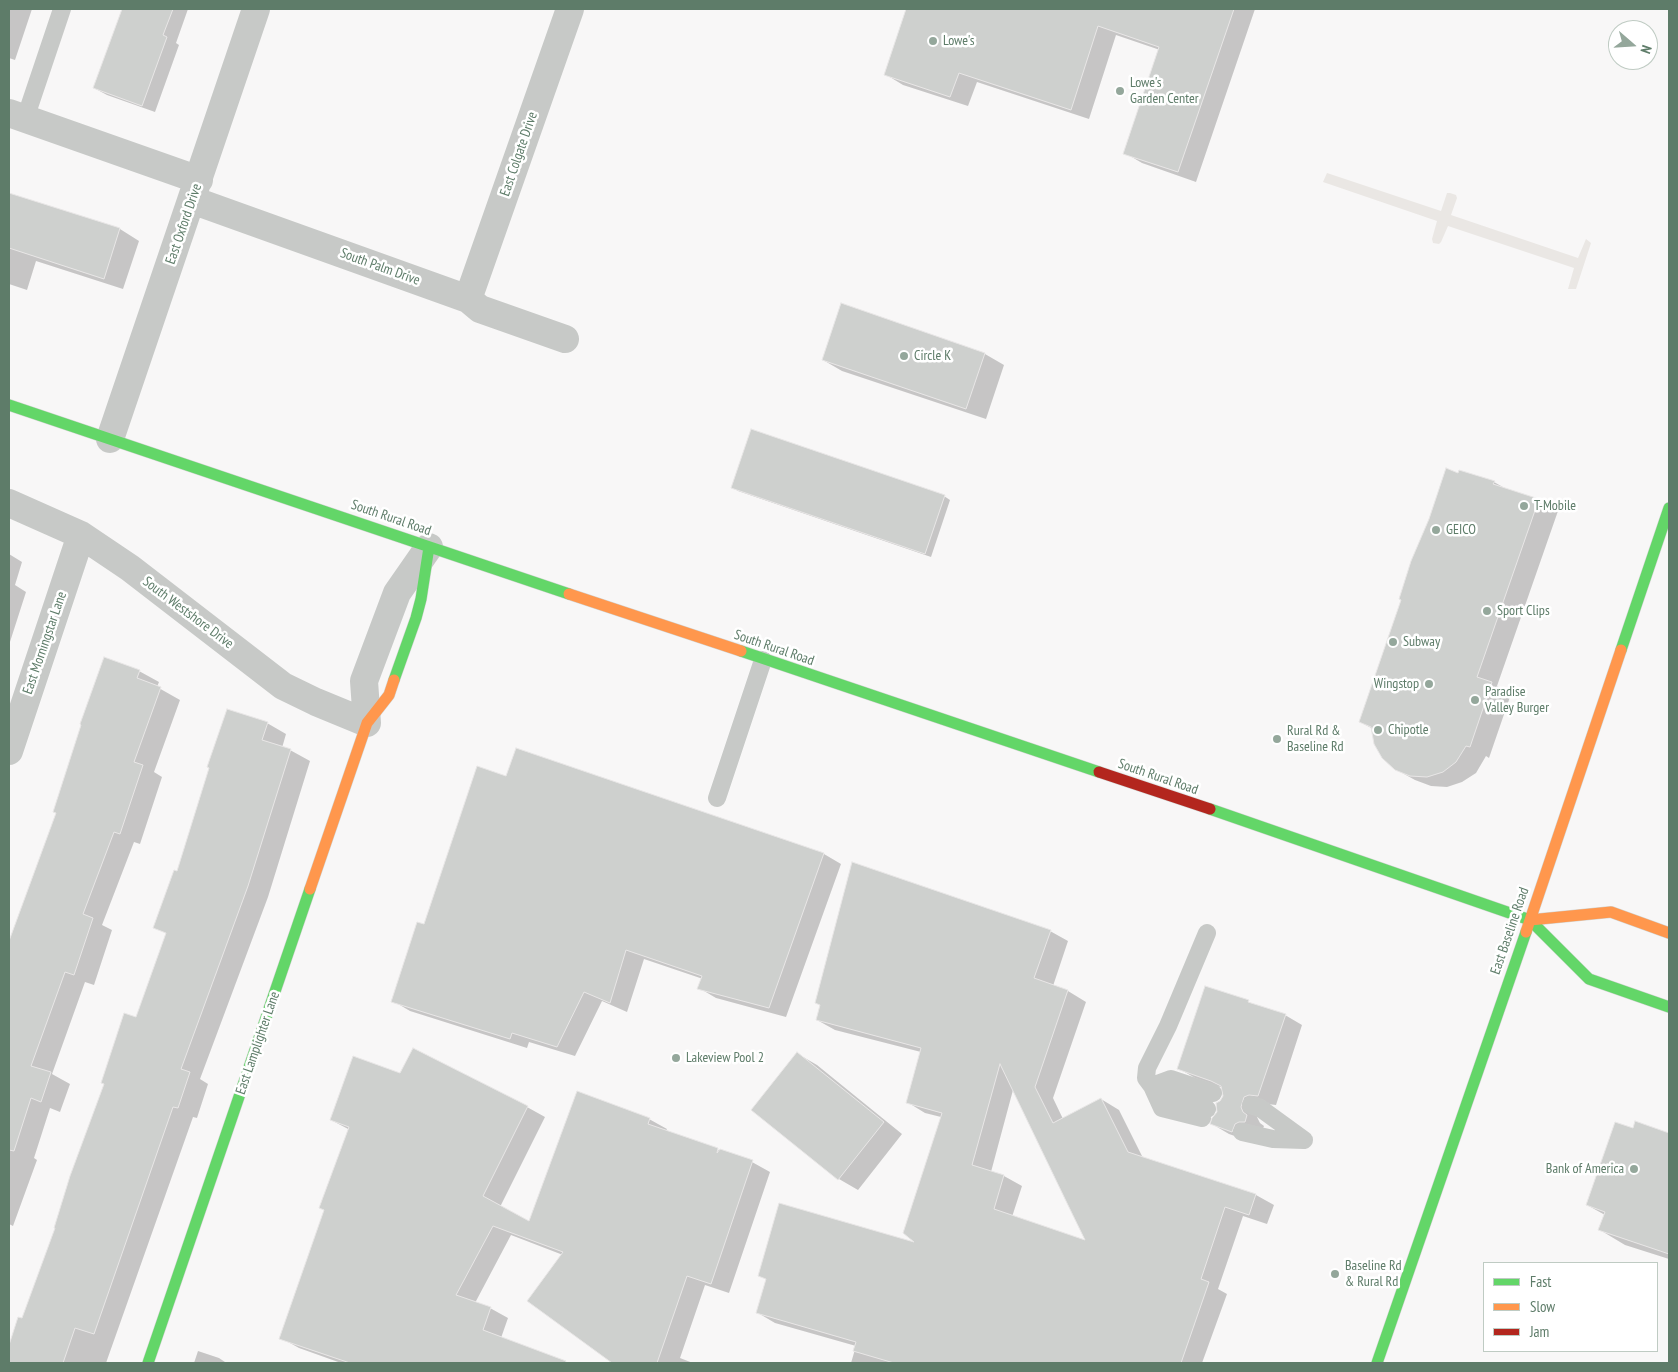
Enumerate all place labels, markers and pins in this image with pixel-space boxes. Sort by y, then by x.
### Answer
place label: Lowe's [943,33,974,49]
marker: Lowe's [927,35,939,47]
place label: Lowe's Garden Center [1130,75,1199,108]
marker: Lowe's Garden Center [1114,85,1126,97]
place label: Circle K [914,348,951,364]
marker: Circle K [898,350,910,362]
place label: T-Mobile [1534,498,1576,514]
marker: T-Mobile [1518,500,1530,512]
place label: GEICO [1446,522,1476,538]
marker: GEICO [1430,524,1442,536]
place label: Sport Clips [1497,603,1550,619]
marker: Sport Clips [1481,605,1493,617]
place label: Subway [1403,634,1440,650]
marker: Subway [1387,636,1399,648]
place label: Wingstop [1374,676,1419,692]
marker: Wingstop [1423,678,1435,690]
place label: Paradise Valley Burger [1485,684,1549,716]
marker: Paradise Valley Burger [1469,694,1481,706]
place label: Chipotle [1388,722,1429,738]
place label: Rural Rd & Baseline Rd [1287,723,1344,756]
marker: Chipotle [1372,724,1384,736]
marker: Rural Rd & Baseline Rd [1271,733,1283,745]
place label: Lakeview Pool 2 [686,1050,764,1066]
marker: Lakeview Pool 2 [670,1052,682,1064]
place label: Bank of America [1546,1161,1624,1177]
marker: Bank of America [1628,1163,1640,1175]
place label: Baseline Rd & Rural Rd [1345,1258,1402,1290]
marker: Baseline Rd & Rural Rd [1329,1268,1341,1280]

